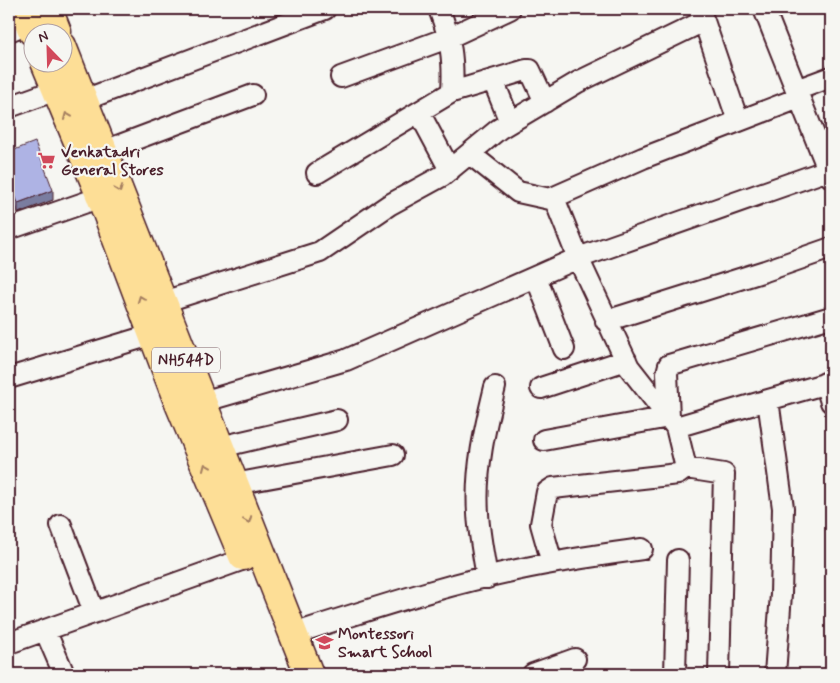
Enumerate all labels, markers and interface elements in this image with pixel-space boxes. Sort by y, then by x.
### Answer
north arrow [22,22,72,72]
text: N [36,27,51,47]
one-way arrow [63,112,73,121]
place label: Venkatadri General Stores [61,142,164,181]
supermarket icon: Venkatadri General Stores [37,150,57,170]
one-way arrow [113,184,123,193]
one-way arrow [137,295,147,304]
road number: NH544D [152,348,220,372]
one-way arrow [201,463,212,472]
one-way arrow [242,515,253,524]
place label: Montessori Smart School [338,624,432,663]
school or university icon: Montessori Smart School [314,632,334,652]

